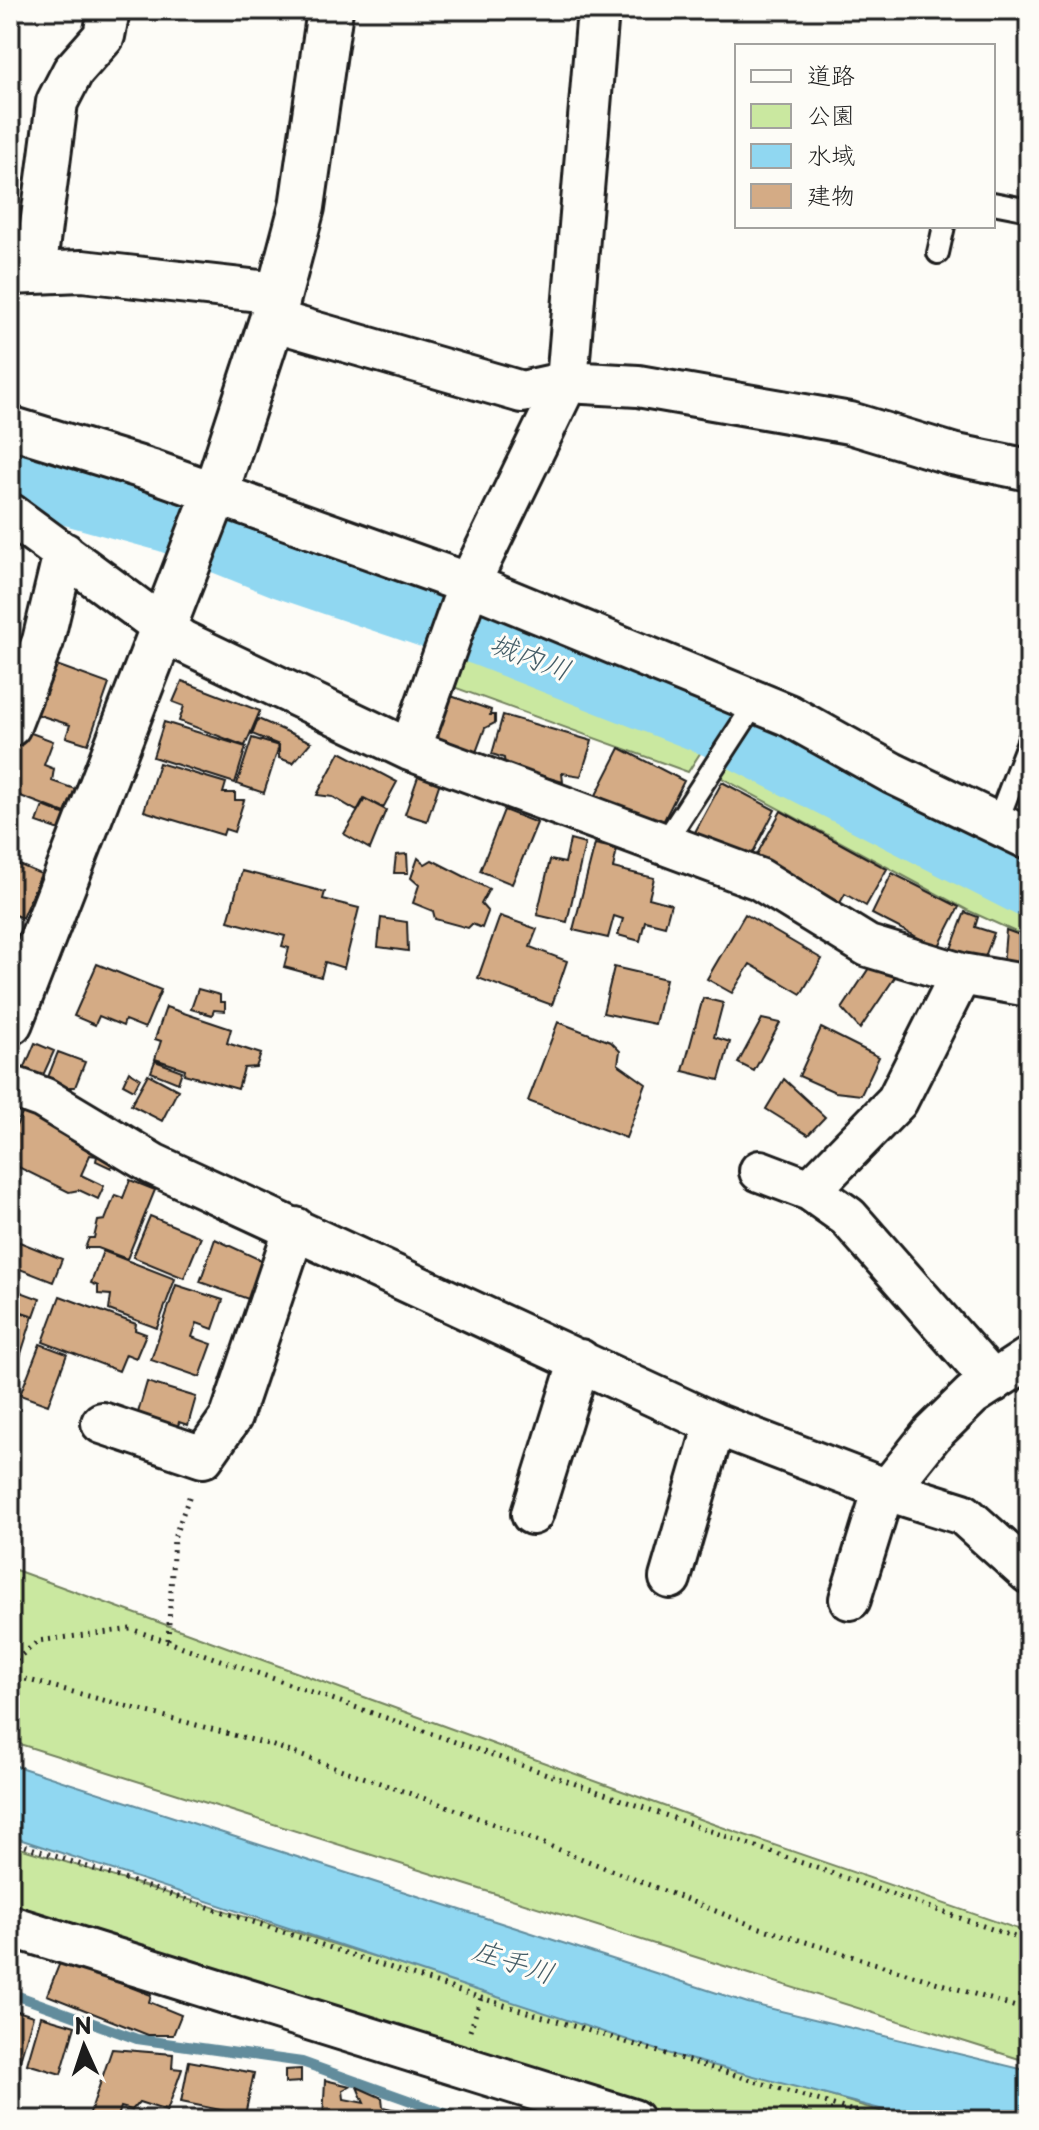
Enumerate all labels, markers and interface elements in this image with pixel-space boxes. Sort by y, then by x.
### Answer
legend [735,44,995,228]
text: 道路 [807,56,855,92]
text: 公園 [807,96,855,132]
text: 水域 [807,136,855,172]
text: 建物 [807,176,855,212]
water label: 城内川 [484,620,578,690]
water label: 庄手川 [467,1927,561,1993]
north arrow [44,2006,124,2086]
text: N [73,2008,92,2041]

